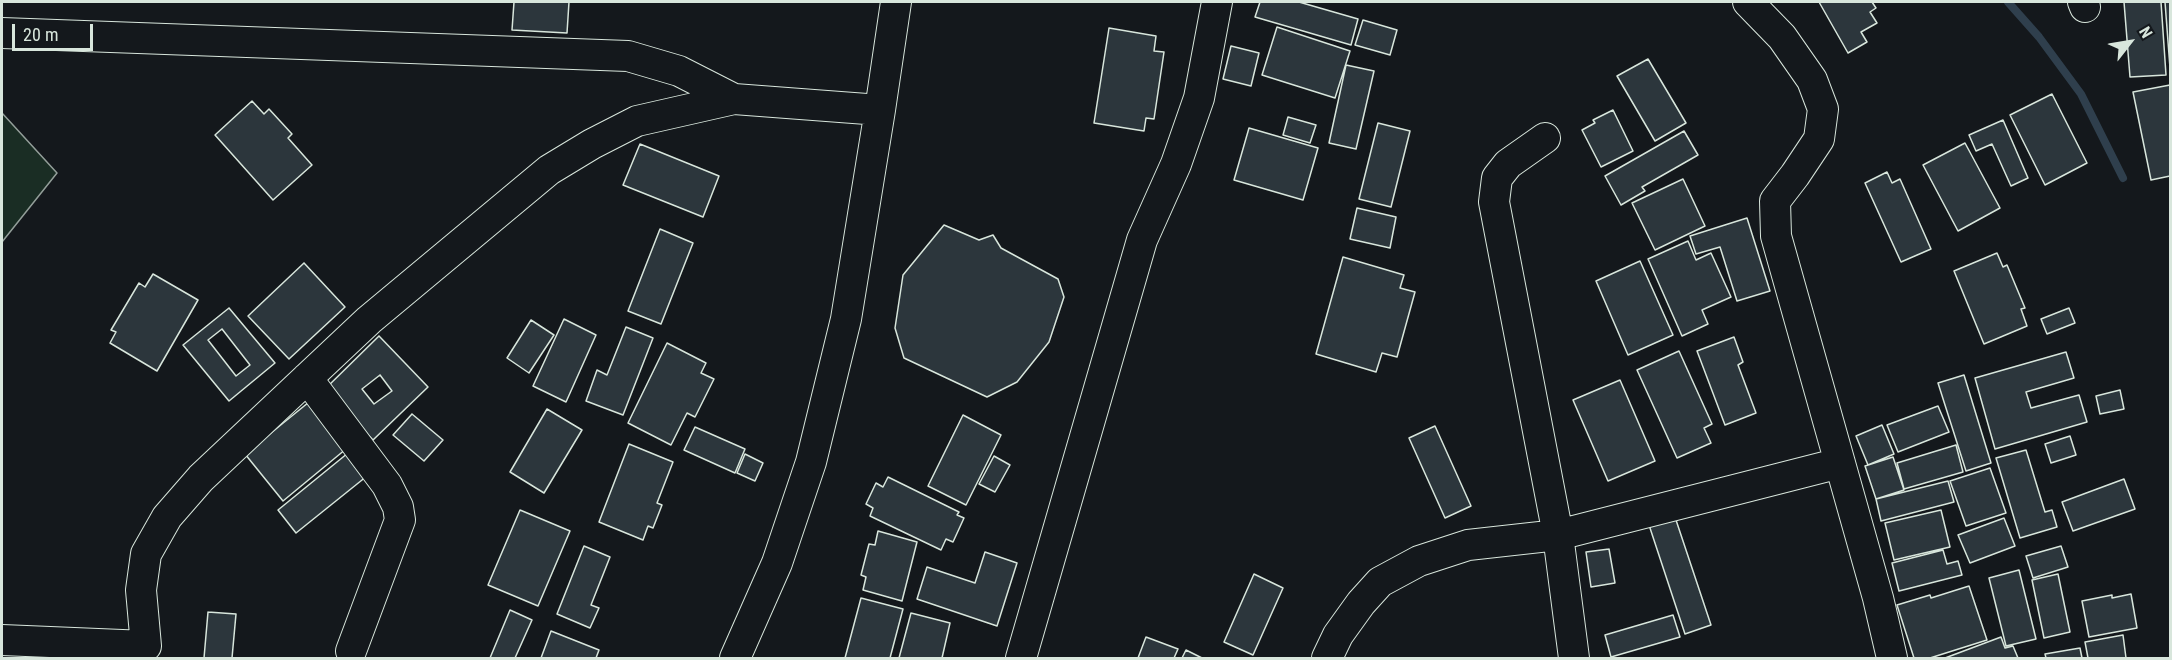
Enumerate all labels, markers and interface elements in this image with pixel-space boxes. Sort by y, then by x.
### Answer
scale bar [15,12,96,50]
north arrow [2100,12,2160,72]
text: N [2135,23,2157,42]
text: 20 m [23,24,58,45]

